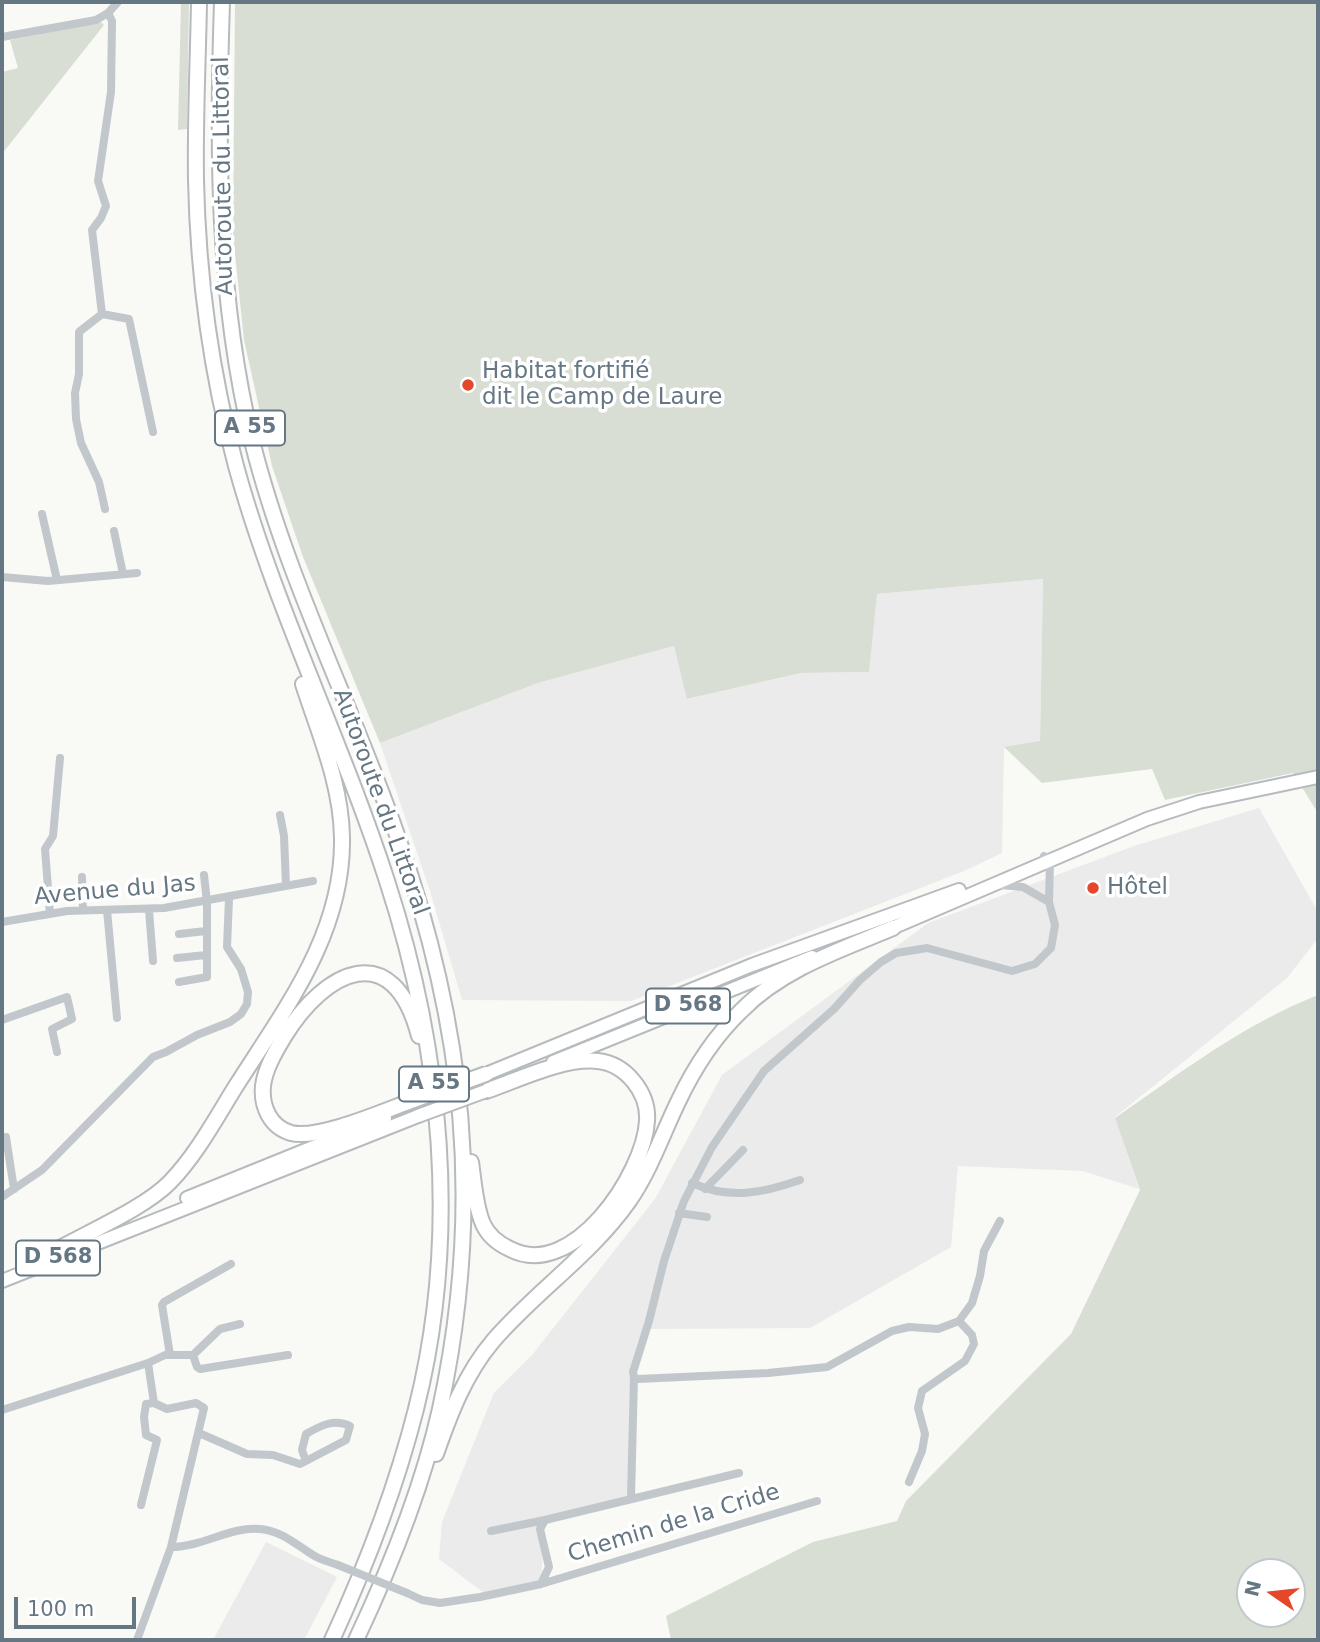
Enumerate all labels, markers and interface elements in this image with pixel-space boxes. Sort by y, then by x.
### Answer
street label: Autoroute du Littoral [208,56,240,296]
place label: Habitat fortifié dit le Camp de Laure [482,358,722,412]
marker: Habitat fortifié dit le Camp de Laure [460,377,476,393]
road number: A 55 [215,410,285,446]
street label: Autoroute du Littoral [326,685,434,919]
street label: Avenue du Jas [33,870,197,912]
place label: Hôtel [1107,874,1168,902]
marker: Hôtel [1085,880,1101,896]
road number: D 568 [646,988,730,1024]
road number: A 55 [399,1066,469,1102]
road number: D 568 [16,1240,100,1276]
street label: Chemin de la Cride [565,1479,783,1569]
north arrow [1236,1558,1306,1628]
text: N [1240,1578,1265,1599]
scale bar [18,1582,140,1626]
text: 100 m [27,1597,94,1621]

